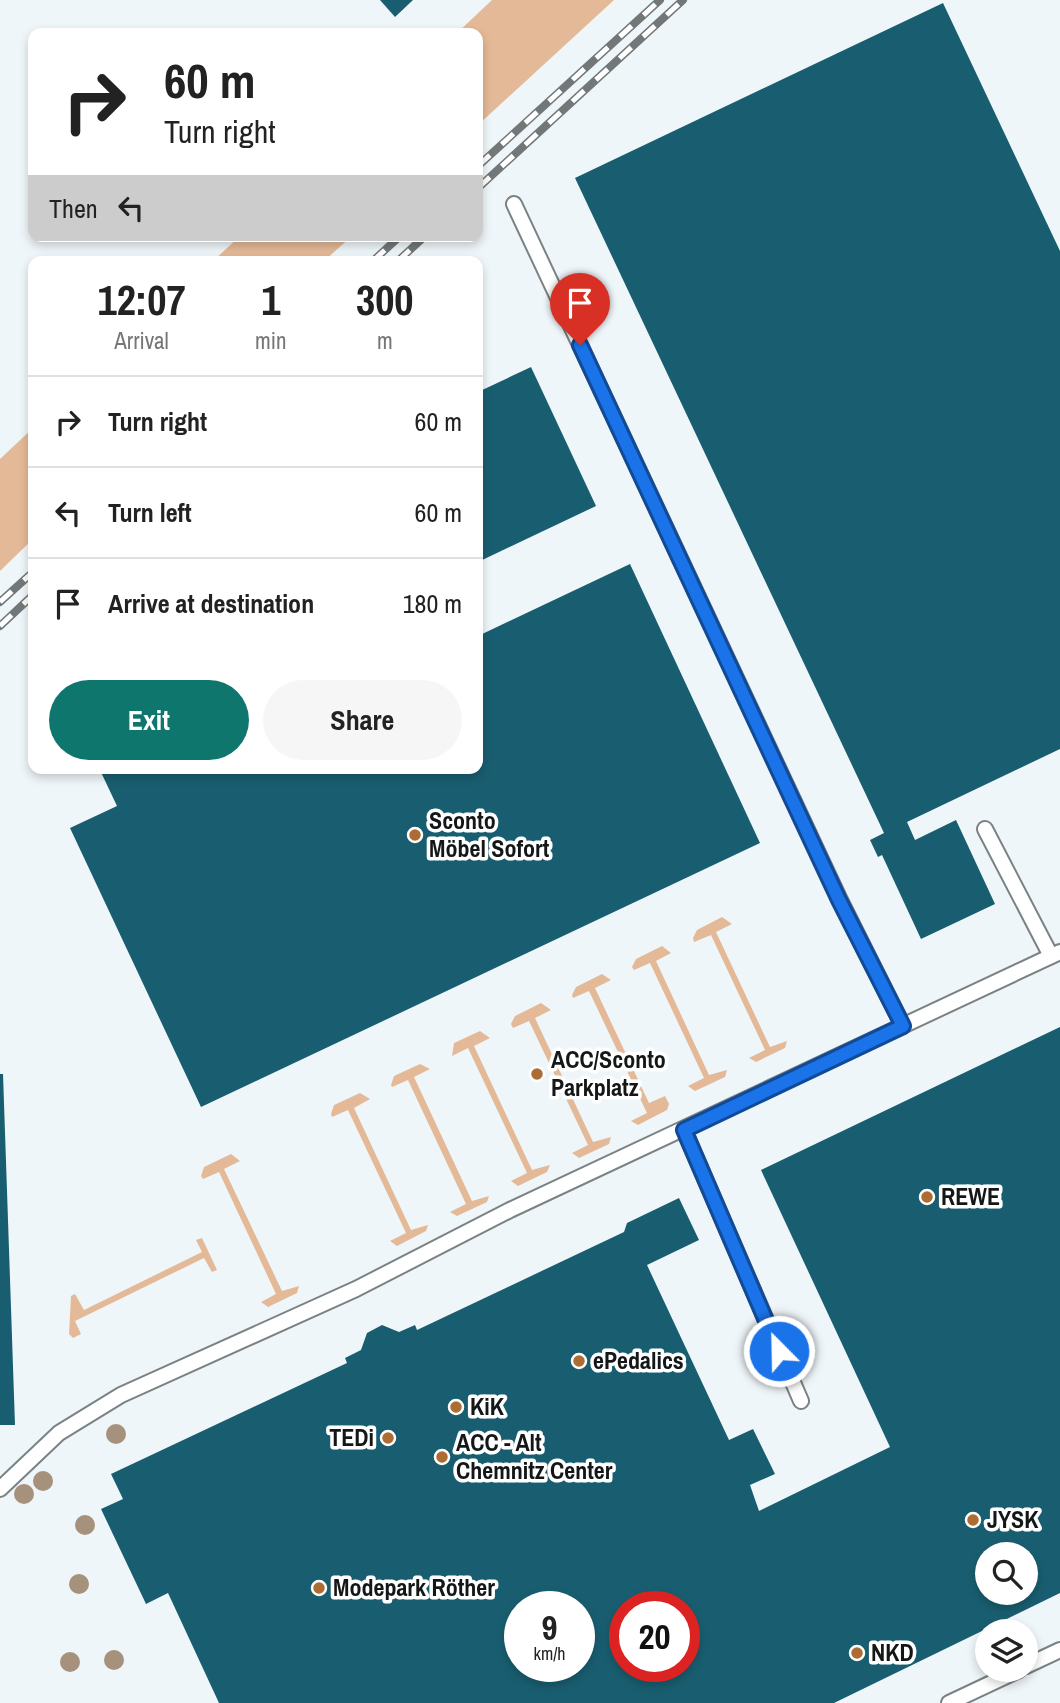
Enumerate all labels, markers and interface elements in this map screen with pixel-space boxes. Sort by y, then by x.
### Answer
text: 60 m [164,47,256,113]
icon: right [49,56,140,147]
text: Turn right [164,110,276,153]
icon: left [112,189,150,227]
text: Then [49,191,98,226]
text: 12:07 [98,272,186,328]
text: 1 [261,272,280,328]
text: 300 [356,272,414,328]
pin [550,273,610,345]
icon: arrive [561,284,599,322]
text: Arrival [114,325,169,356]
text: min [255,325,287,356]
text: m [377,325,393,356]
icon: right [49,403,87,441]
text: Turn right [108,404,207,439]
text: 60 m [415,404,462,439]
icon: left [49,494,87,532]
text: Turn left [108,495,192,530]
text: 60 m [415,495,462,530]
icon: arrive [49,585,87,623]
text: Arrive at destination [108,586,314,621]
text: 180 m [403,586,462,621]
button: Exit [49,680,249,760]
button: Share [263,680,462,760]
place label: Sconto Möbel Sofort [429,804,550,864]
marker: Sconto Möbel Sofort [407,827,423,843]
place label: ACC/Sconto Parkplatz [551,1043,666,1103]
marker: ACC/Sconto Parkplatz [529,1066,545,1082]
place label: REWE [941,1180,1000,1212]
marker: REWE [919,1189,935,1205]
position arrow [742,1314,816,1388]
place label: ePedalics [593,1344,684,1376]
marker: ePedalics [571,1353,587,1369]
place label: KiK [470,1390,505,1422]
marker: KiK [448,1399,464,1415]
place label: TEDi [329,1421,374,1453]
place label: ACC - Alt Chemnitz Center [456,1426,613,1486]
marker: TEDi [380,1430,396,1446]
marker: ACC - Alt Chemnitz Center [434,1449,450,1465]
place label: JYSK [987,1503,1039,1535]
marker: JYSK [965,1512,981,1528]
map controls [975,1542,1038,1682]
button: search [975,1542,1038,1605]
place label: Modepark Röther [333,1571,495,1603]
marker: Modepark Röther [311,1580,327,1596]
speed limit sign: 20 [609,1591,700,1682]
text: 9 [542,1604,557,1651]
button: layers [975,1619,1038,1682]
place label: NKD [871,1636,914,1668]
text: km/h [534,1641,566,1666]
marker: NKD [849,1645,865,1661]

